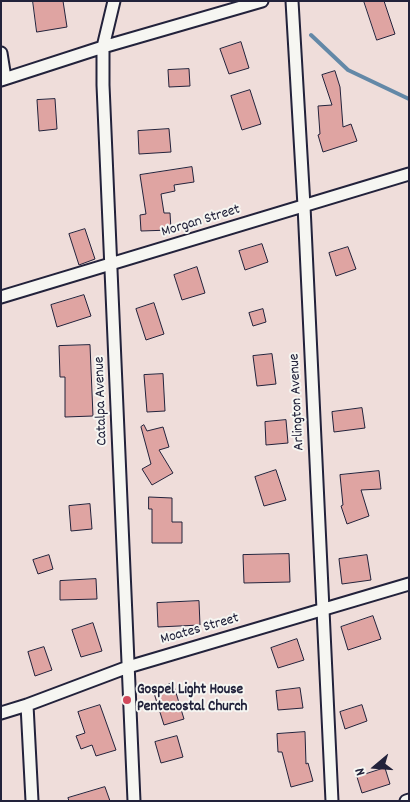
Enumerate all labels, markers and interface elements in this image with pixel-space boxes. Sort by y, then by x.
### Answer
street label: Morgan Street [159,201,243,243]
street label: Arlington Avenue [286,353,310,451]
street label: Catalpa Avenue [91,356,113,446]
street label: Moates Street [159,610,241,650]
place label: Gospel Light House Pentecostal Church [137,682,247,717]
marker: Gospel Light House Pentecostal Church [121,694,133,706]
north arrow [350,742,400,792]
text: N [350,765,371,778]

